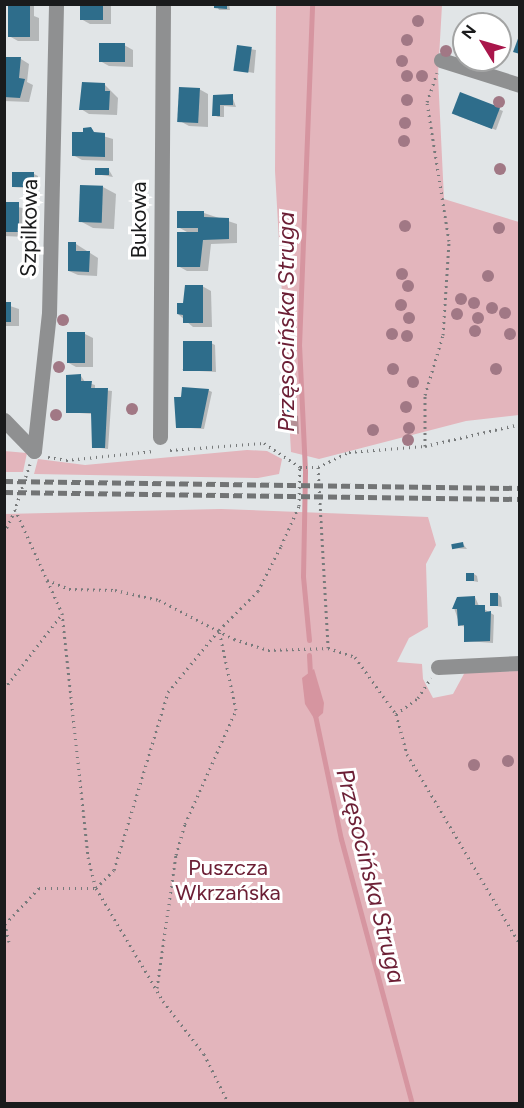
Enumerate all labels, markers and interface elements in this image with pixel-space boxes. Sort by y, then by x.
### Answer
north arrow [452,12,512,72]
text: N [458,21,480,43]
street label: Szpilkowa [15,179,43,277]
street label: Bukowa [126,182,152,258]
water label: Przęsocińska Struga [272,212,300,432]
water label: Przęsocińska Struga [330,766,412,986]
park label: Puszcza Wkrzańska [175,854,281,906]

